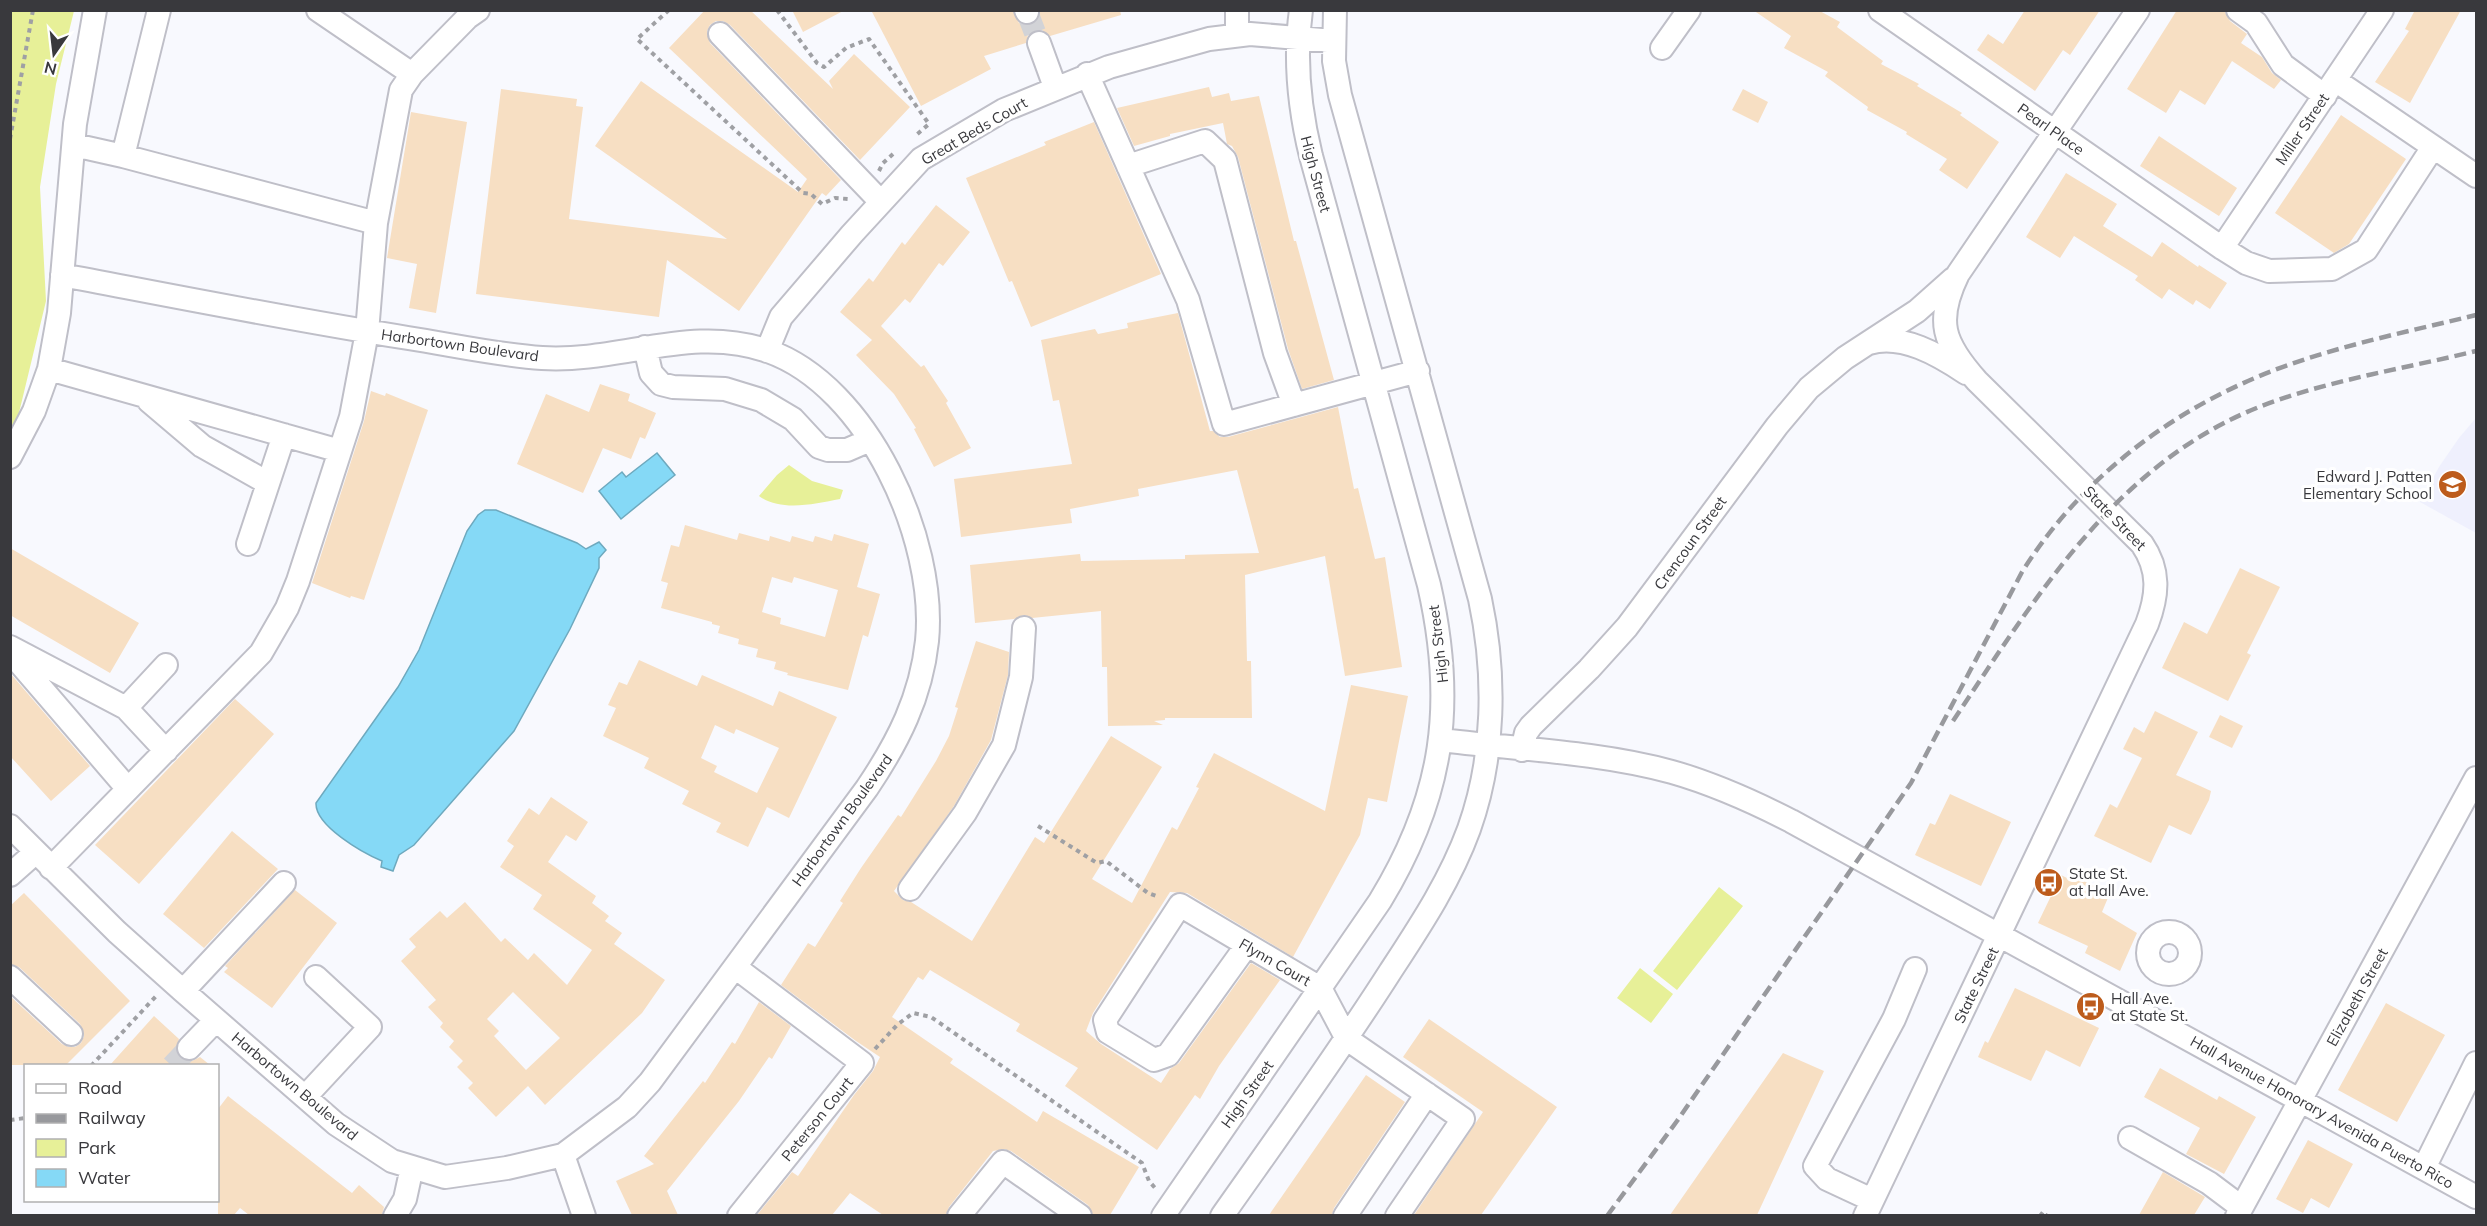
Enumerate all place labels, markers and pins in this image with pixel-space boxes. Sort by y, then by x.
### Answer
place label: Edward J. Patten Elementary School [2303,467,2432,503]
school or university icon: Edward J. Patten Elementary School [2437,469,2469,501]
place label: State St. at Hall Ave. [2069,864,2149,900]
bus stop icon: State St. at Hall Ave. [2032,866,2064,898]
place label: Hall Ave. at State St. [2111,989,2188,1025]
bus stop icon: Hall Ave. at State St. [2074,991,2106,1023]

